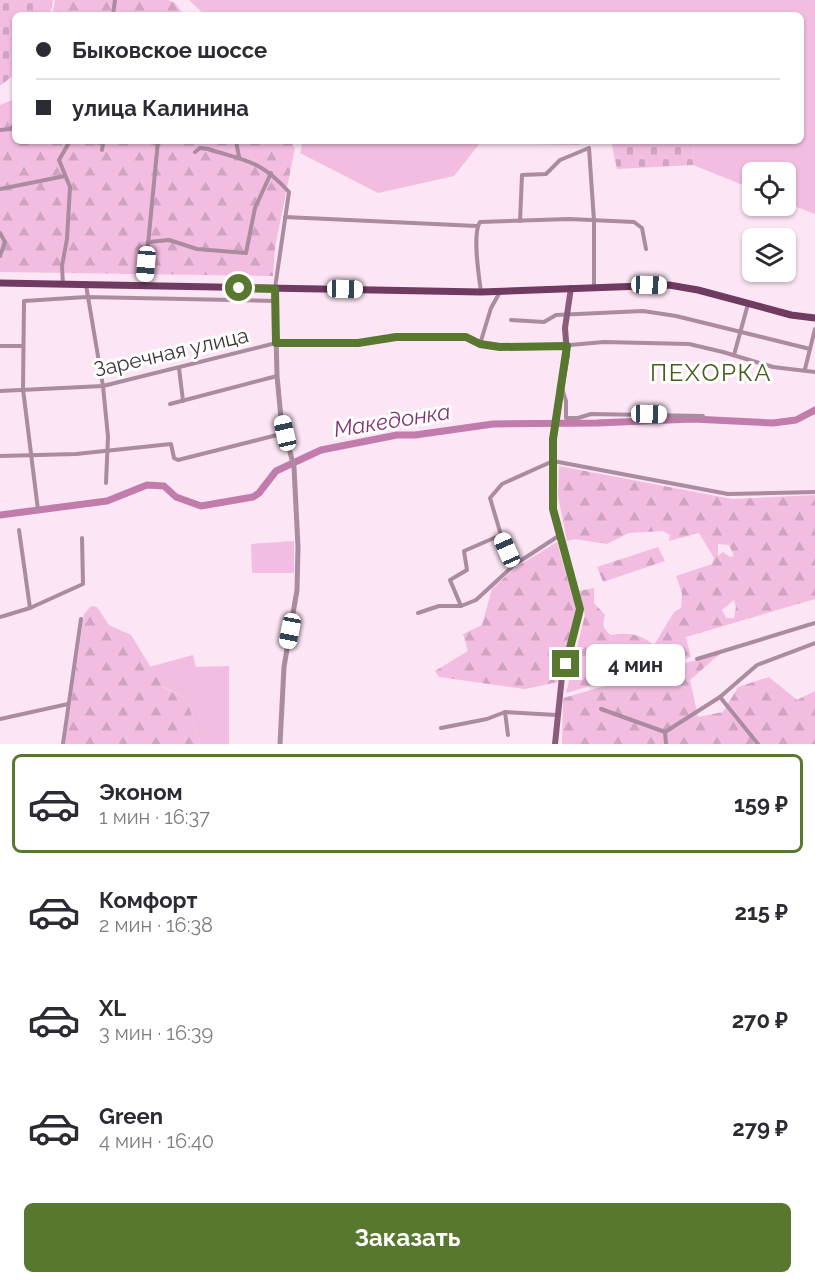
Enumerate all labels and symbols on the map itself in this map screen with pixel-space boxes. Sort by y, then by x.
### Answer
car [135,245,157,283]
route start [225,274,252,301]
car [631,275,667,295]
car [327,280,363,298]
street label: Заречная улица [91,322,251,382]
district label: ПЕХОРКА [650,358,772,387]
water label: Македонка [332,398,452,442]
car [631,405,667,423]
car [272,413,298,453]
car [491,530,523,570]
car [278,612,302,650]
callout: 4 мин [587,643,686,685]
route end [552,650,579,677]

